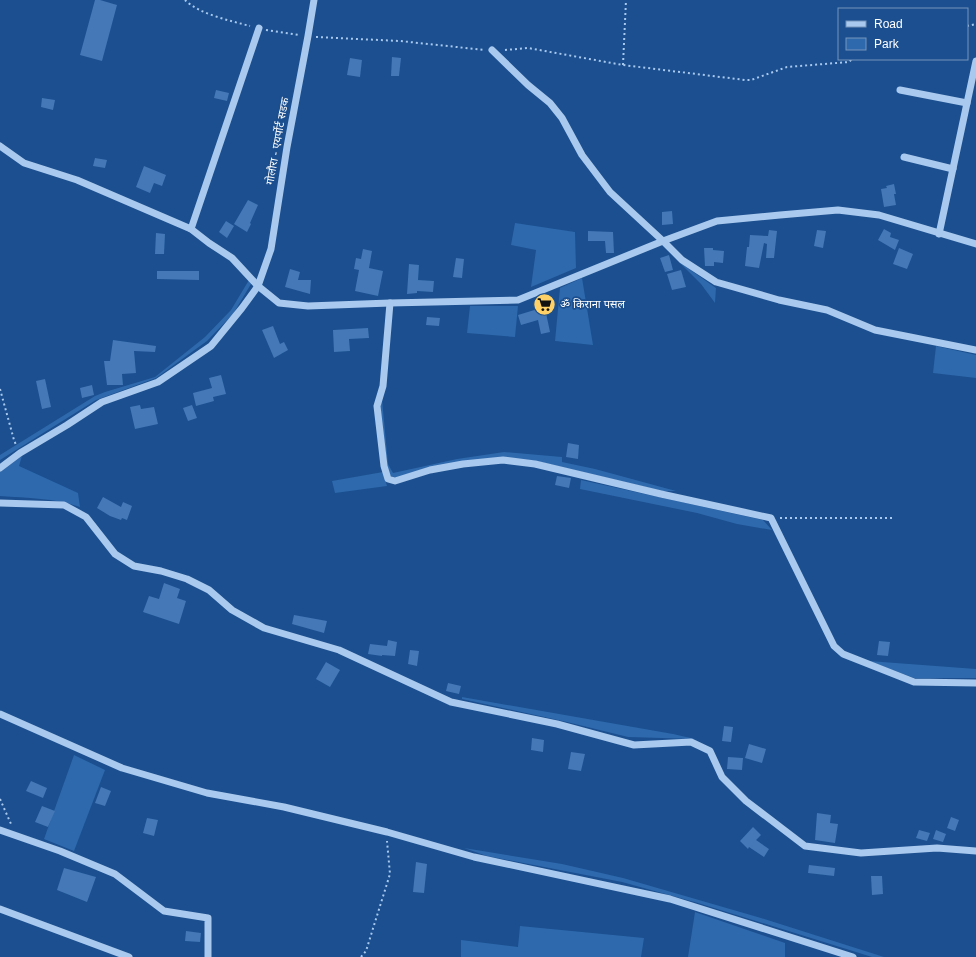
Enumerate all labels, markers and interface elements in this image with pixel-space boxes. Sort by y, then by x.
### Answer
legend [838,8,968,60]
text: Road [874,17,903,31]
text: Park [874,37,900,51]
street label: गोलौरा - एयर्पोर्ट सडक [263,96,291,186]
supermarket icon: ॐ किराना पसल [532,291,558,317]
place label: ॐ किराना पसल [560,298,625,310]

